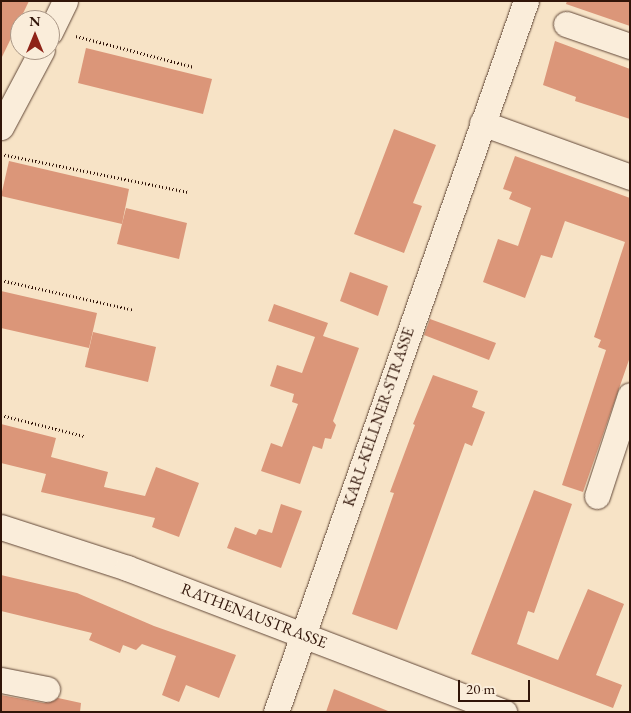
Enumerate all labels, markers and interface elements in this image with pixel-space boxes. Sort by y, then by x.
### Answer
north arrow [10,10,60,60]
text: N [29,12,41,30]
street label: KARL-KELLNER-STRASSE [339,325,419,509]
street label: RATHENAUSTRASSE [178,579,330,653]
scale bar [461,670,534,702]
text: 20 m [466,679,495,698]

